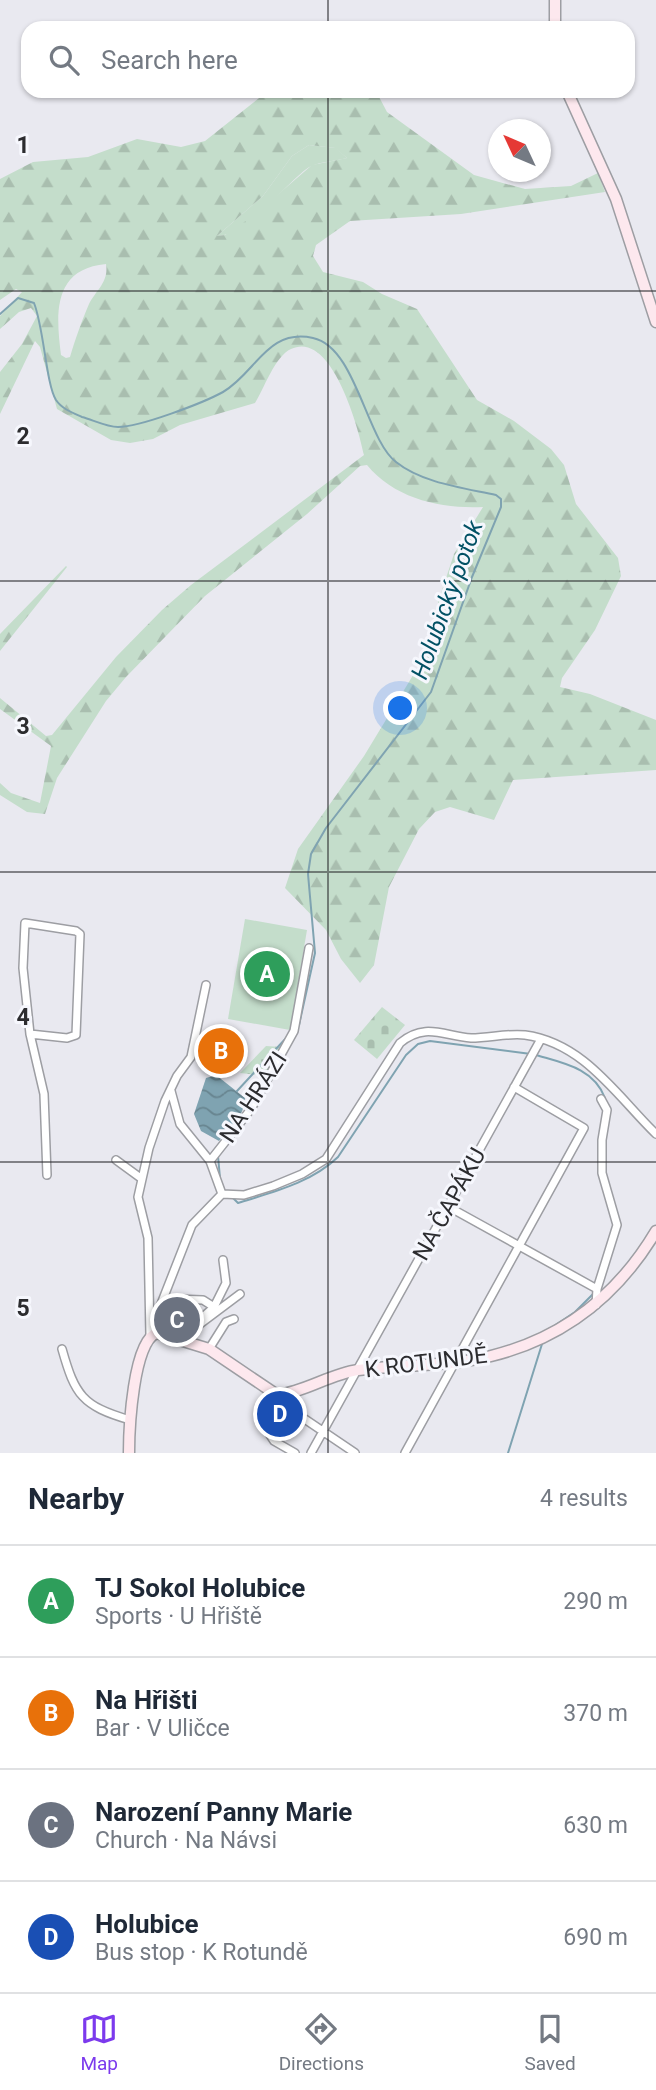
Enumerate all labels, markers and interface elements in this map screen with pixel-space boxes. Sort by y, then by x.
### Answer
search box [21,21,635,98]
icon: search [45,41,83,79]
text: Search here [101,45,238,75]
north arrow [488,119,551,182]
text: 1 [16,132,30,159]
text: 2 [16,423,30,450]
water label: Holubický potok [405,516,489,683]
your location [383,691,417,725]
text: 3 [16,713,30,740]
pin: A [244,948,290,1000]
text: 4 [16,1004,30,1031]
pin: B [198,1025,244,1077]
street label: NA HRÁZI [213,1046,293,1148]
street label: NA ČAPÁKU [406,1142,491,1265]
pin: C [154,1294,200,1346]
text: 5 [16,1295,30,1322]
street label: K ROTUNDĚ [363,1341,489,1383]
pin: D [257,1388,303,1440]
text: Nearby [28,1481,124,1516]
text: 4 results [540,1485,628,1512]
text: TJ Sokol Holubice [95,1573,305,1603]
text: A [43,1588,59,1615]
text: 290 m [563,1588,628,1615]
text: Sports · U Hřiště [95,1603,262,1630]
text: Na Hřišti [95,1685,198,1715]
text: B [44,1700,58,1727]
text: 370 m [563,1700,628,1727]
text: Bar · V Uličce [95,1715,230,1742]
text: Narození Panny Marie [95,1797,352,1827]
text: C [43,1812,59,1839]
text: 630 m [563,1812,628,1839]
text: Church · Na Návsi [95,1827,277,1854]
text: Holubice [95,1909,199,1939]
text: D [44,1924,58,1951]
text: 690 m [563,1924,628,1951]
text: Bus stop · K Rotundě [95,1939,308,1966]
tab: Map [80,2010,118,2075]
tab: Directions [279,2010,364,2075]
tab: Saved [524,2010,576,2075]

